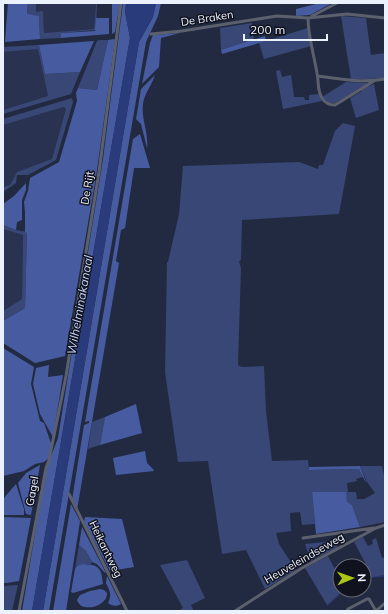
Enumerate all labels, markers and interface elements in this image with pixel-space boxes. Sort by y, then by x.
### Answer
street label: De Braken [180,7,234,29]
scale bar [244,16,327,42]
text: 200 m [250,22,285,37]
street label: De Rijt [77,170,97,206]
water label: Wilhelminakanaal [63,254,96,356]
street label: Gagel [23,475,41,507]
street label: Heikantweg [86,518,126,580]
street label: Heuveleindseweg [261,529,347,587]
north arrow [332,558,372,598]
text: N [355,573,369,582]

